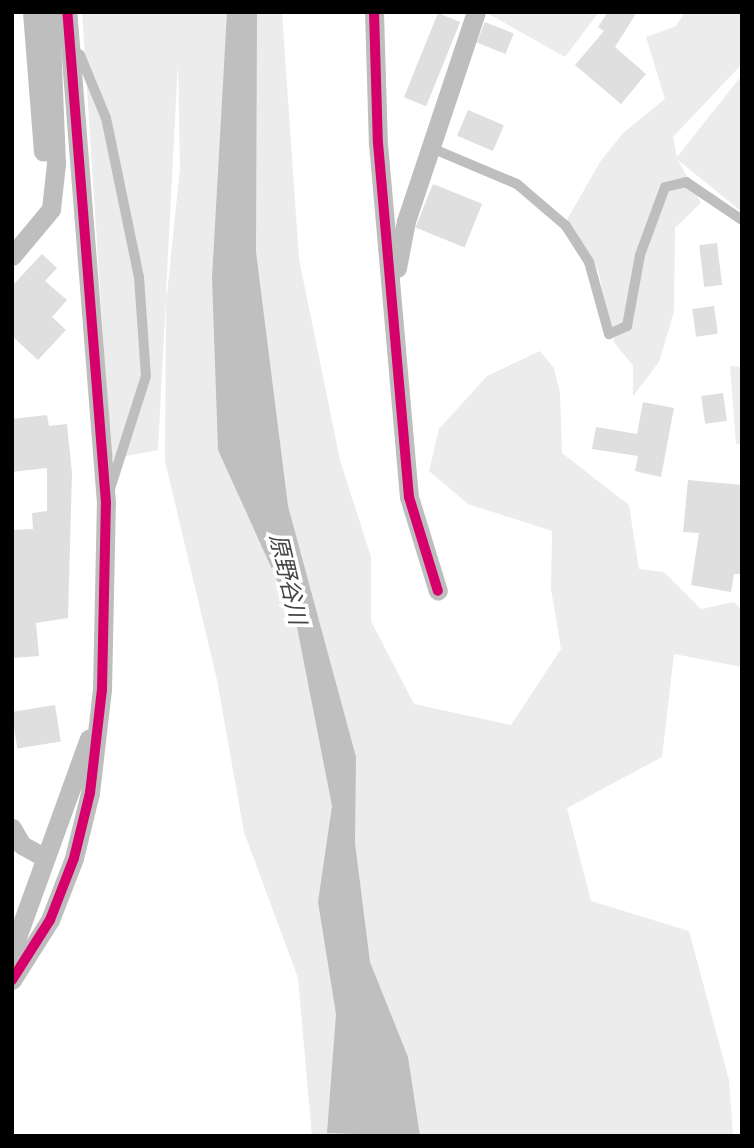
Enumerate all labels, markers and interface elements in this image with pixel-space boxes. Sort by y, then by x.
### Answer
water label: 原野谷川 [264,531,312,627]

